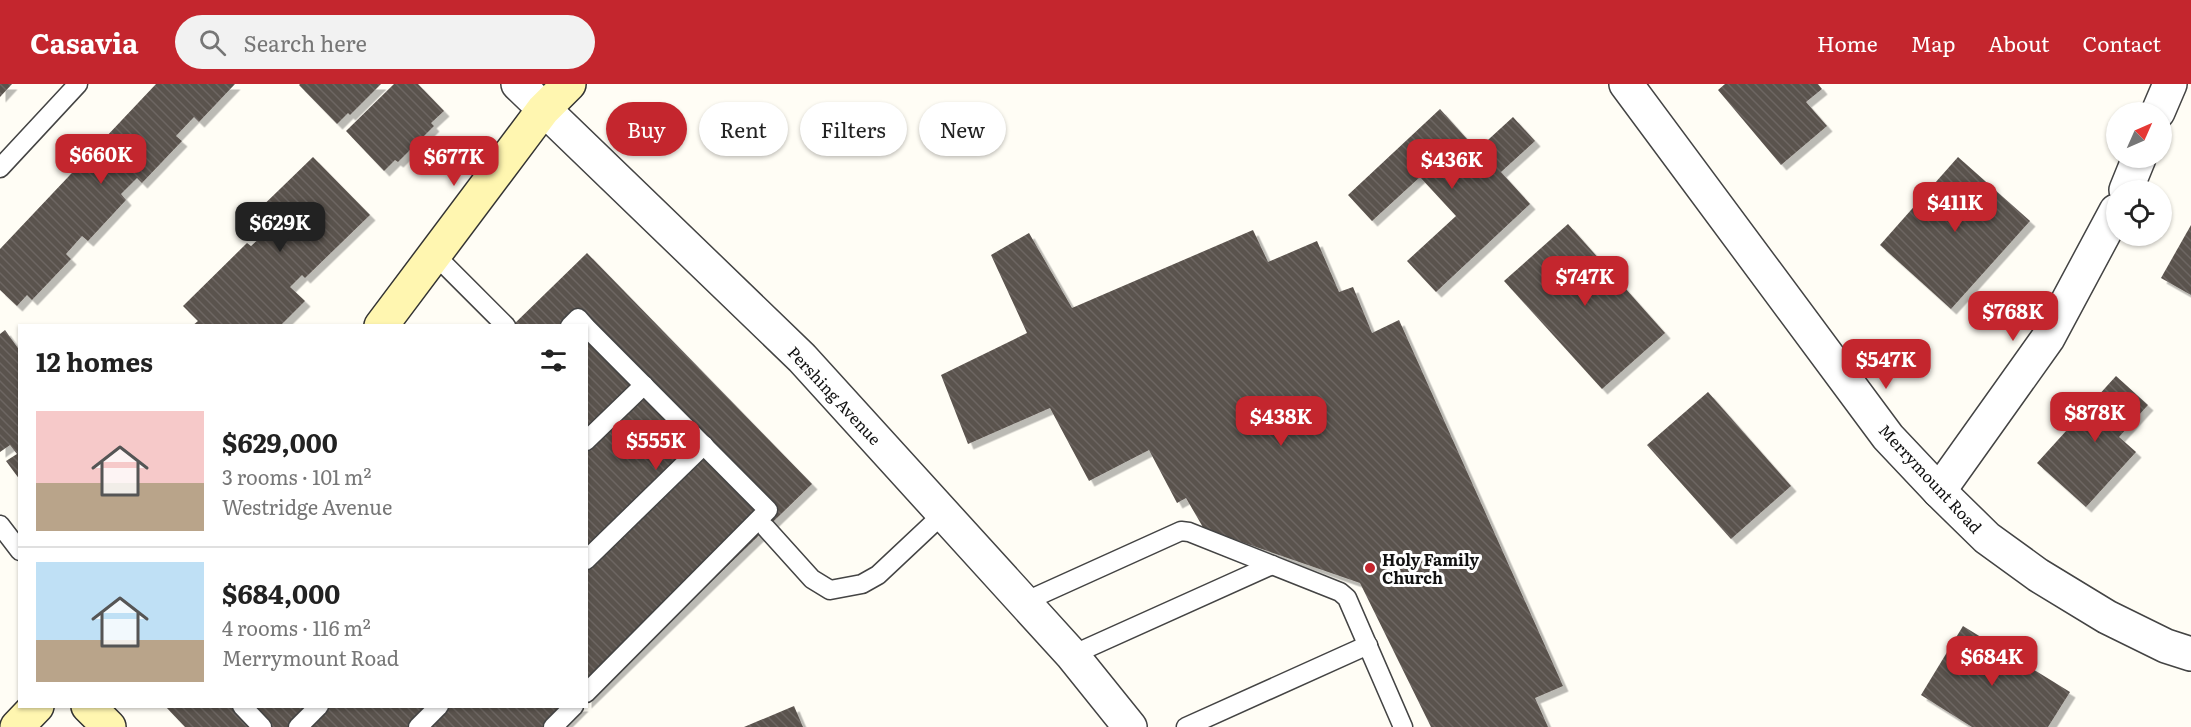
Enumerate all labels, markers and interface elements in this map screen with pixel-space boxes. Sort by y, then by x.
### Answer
search box [175,15,595,69]
text: Casavia [30,21,139,63]
icon: search [196,26,229,59]
text: Search here [244,26,367,59]
text: Home [1817,27,1878,58]
text: Map [1911,27,1955,58]
text: About [1988,27,2050,58]
text: Contact [2083,27,2161,58]
chip: Buy [606,102,687,156]
chip: Rent [699,102,788,156]
chip: Filters [800,102,907,156]
chip: New [919,102,1006,156]
north arrow [2106,102,2172,168]
map controls [2106,102,2172,246]
pin: $660K [59,134,143,185]
pin: $677K [412,136,496,187]
text: $660K [69,138,133,168]
pin: $436K [1410,139,1494,190]
text: $677K [424,140,484,170]
text: $436K [1421,143,1483,173]
button: locate [2106,180,2172,246]
pin: $411K [1913,182,1997,233]
text: $411K [1927,186,1983,216]
pin: $629K [238,202,322,253]
text: $629K [249,206,311,236]
pin: $747K [1543,256,1627,307]
text: $747K [1555,260,1615,290]
pin: $768K [1971,291,2055,342]
text: $768K [1982,295,2044,325]
pin: $547K [1844,339,1928,390]
street label: Pershing Avenue [783,340,887,450]
text: 12 homes [36,341,153,380]
text: $547K [1856,343,1916,373]
icon: filters [537,344,570,377]
pin: $878K [2053,392,2137,443]
pin: $438K [1239,396,1323,447]
text: $878K [2064,396,2126,426]
text: $438K [1250,400,1312,430]
street label: Merrymount Road [1874,418,1988,538]
pin: $555K [614,420,698,471]
text: $629,000 [222,422,338,461]
text: $555K [626,424,686,454]
icon: home [84,435,156,507]
text: 3 rooms · 101 m² [222,461,371,491]
text: Westridge Avenue [222,491,392,521]
place label: Holy Family Church [1382,547,1479,589]
marker: Holy Family Church [1363,561,1377,575]
text: $684,000 [222,573,340,612]
icon: home [84,586,156,658]
text: 4 rooms · 116 m² [222,612,371,642]
pin: $684K [1950,636,2034,687]
text: $684K [1960,640,2024,670]
text: Merrymount Road [222,642,399,672]

